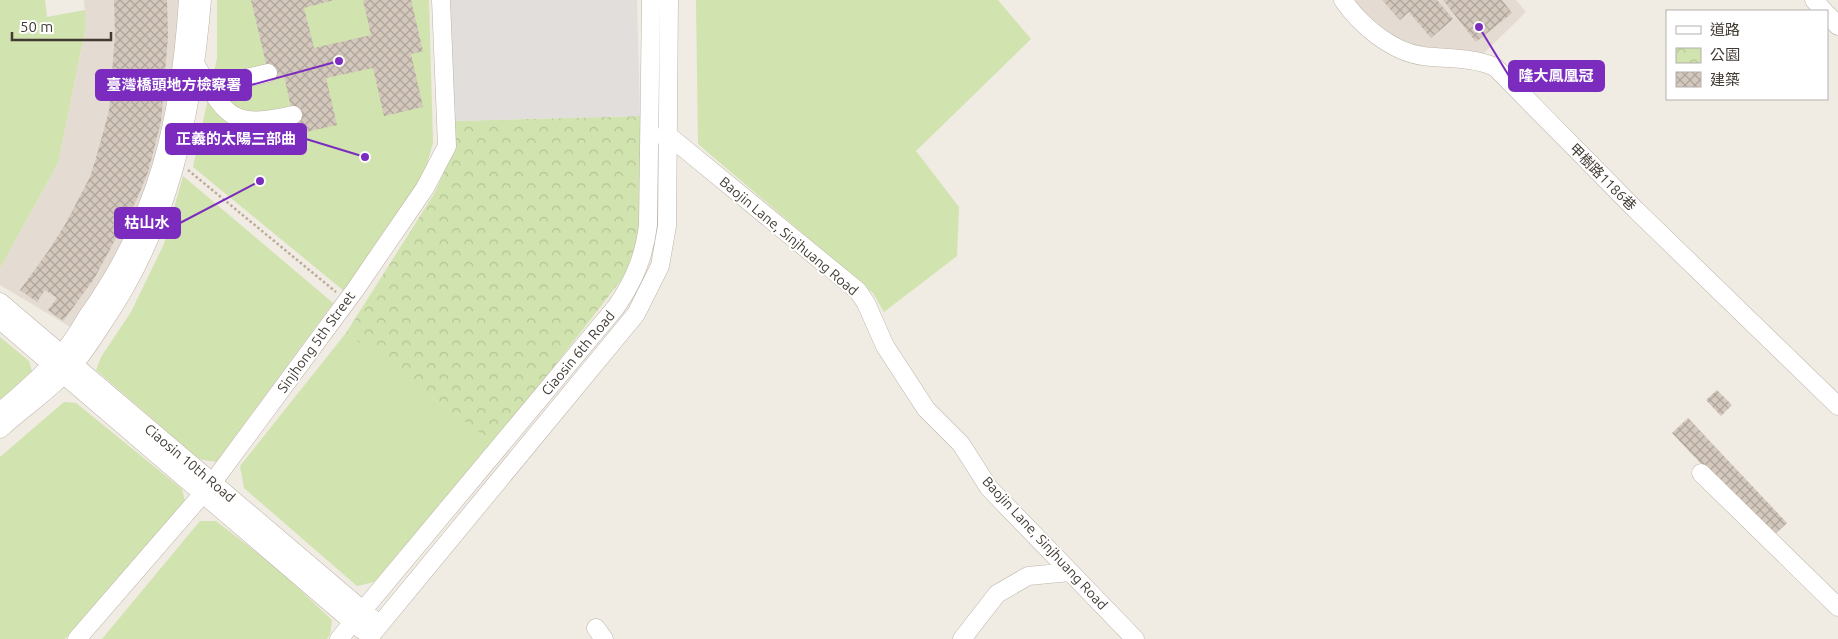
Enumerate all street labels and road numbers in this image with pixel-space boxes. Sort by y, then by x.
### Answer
street label: 甲樹路1186巷 [1566,140,1640,214]
street label: Baojin Lane, Sinjhuang Road [717,173,861,299]
street label: Sinjhong 5th Street [274,288,358,396]
street label: Ciaosin 6th Road [538,308,618,398]
street label: Ciaosin 10th Road [142,421,238,505]
street label: Baojin Lane, Sinjhuang Road [979,473,1111,613]

